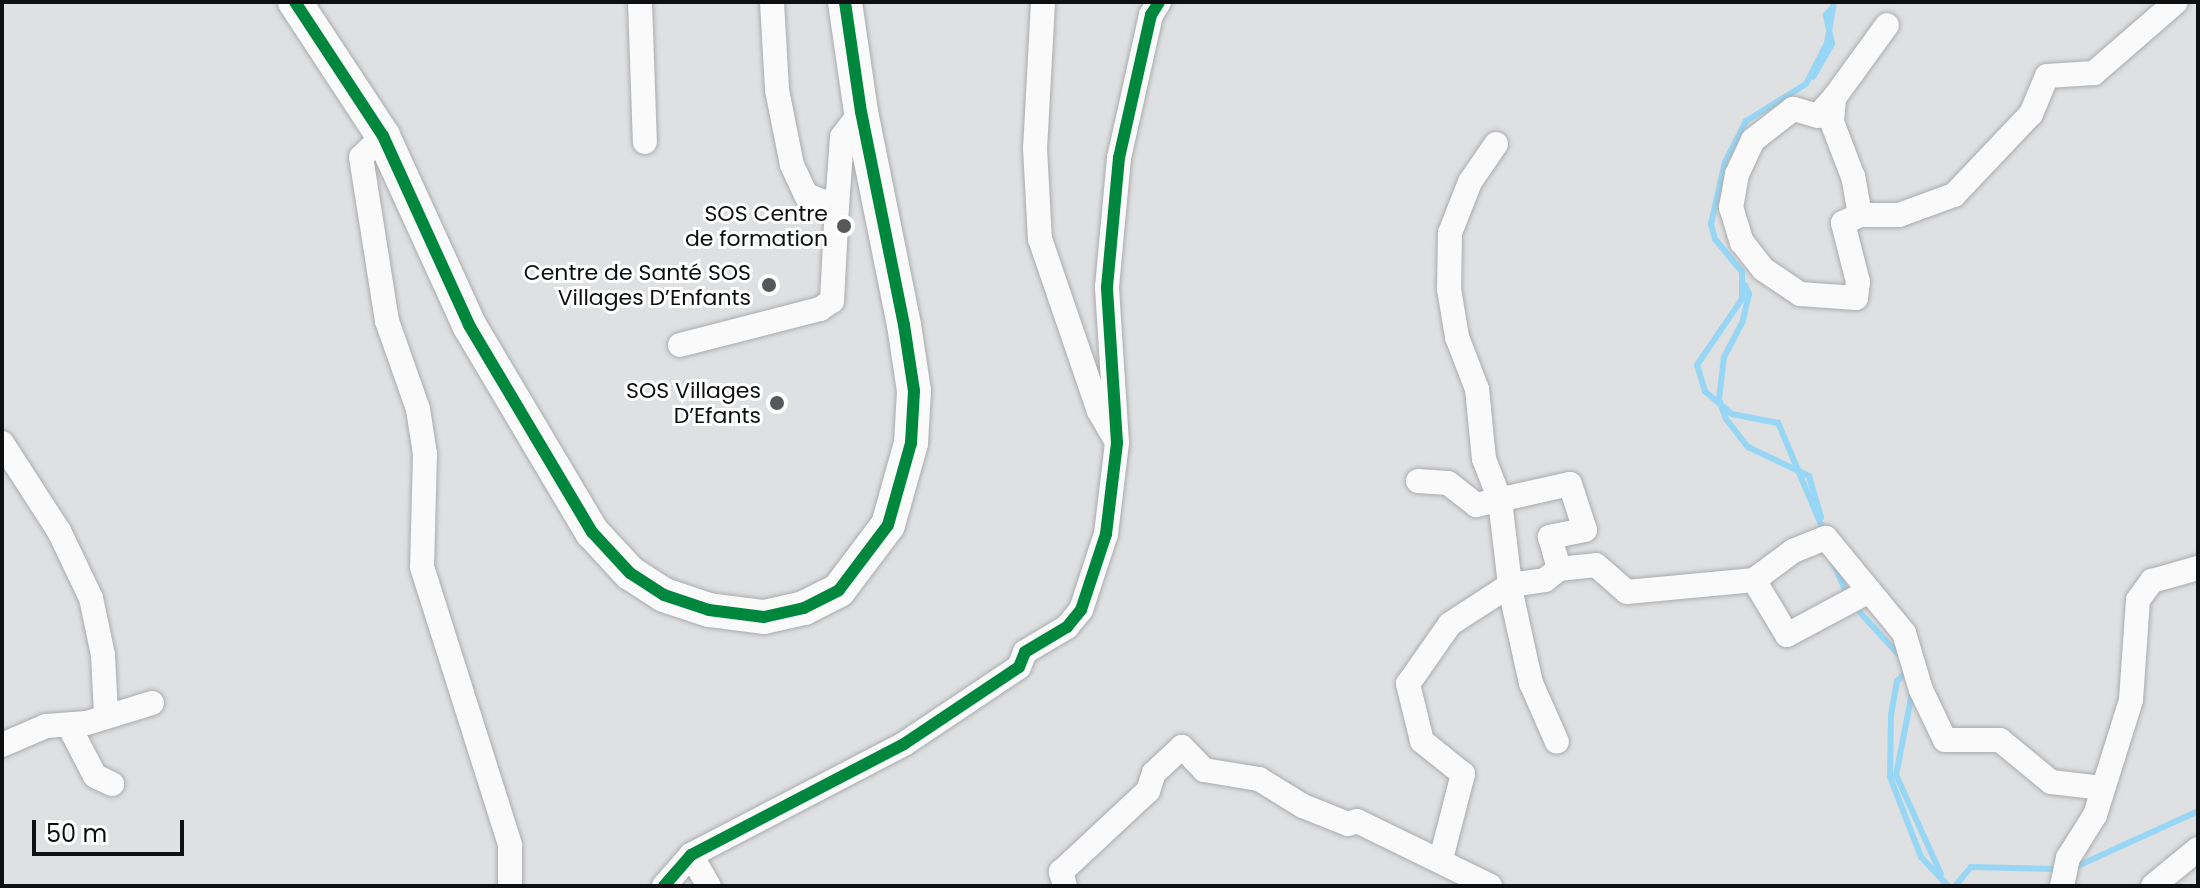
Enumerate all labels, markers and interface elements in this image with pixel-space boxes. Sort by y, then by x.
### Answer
place label: SOS Centre de formation [685,200,828,252]
marker: SOS Centre de formation [835,217,853,235]
place label: Centre de Santé SOS Villages D’Enfants [524,259,751,310]
marker: Centre de Santé SOS Villages D’Enfants [758,274,780,296]
place label: SOS Villages D’Efants [626,377,761,428]
marker: SOS Villages D’Efants [768,394,786,412]
scale bar [36,804,188,854]
text: 50 m [46,817,107,850]

